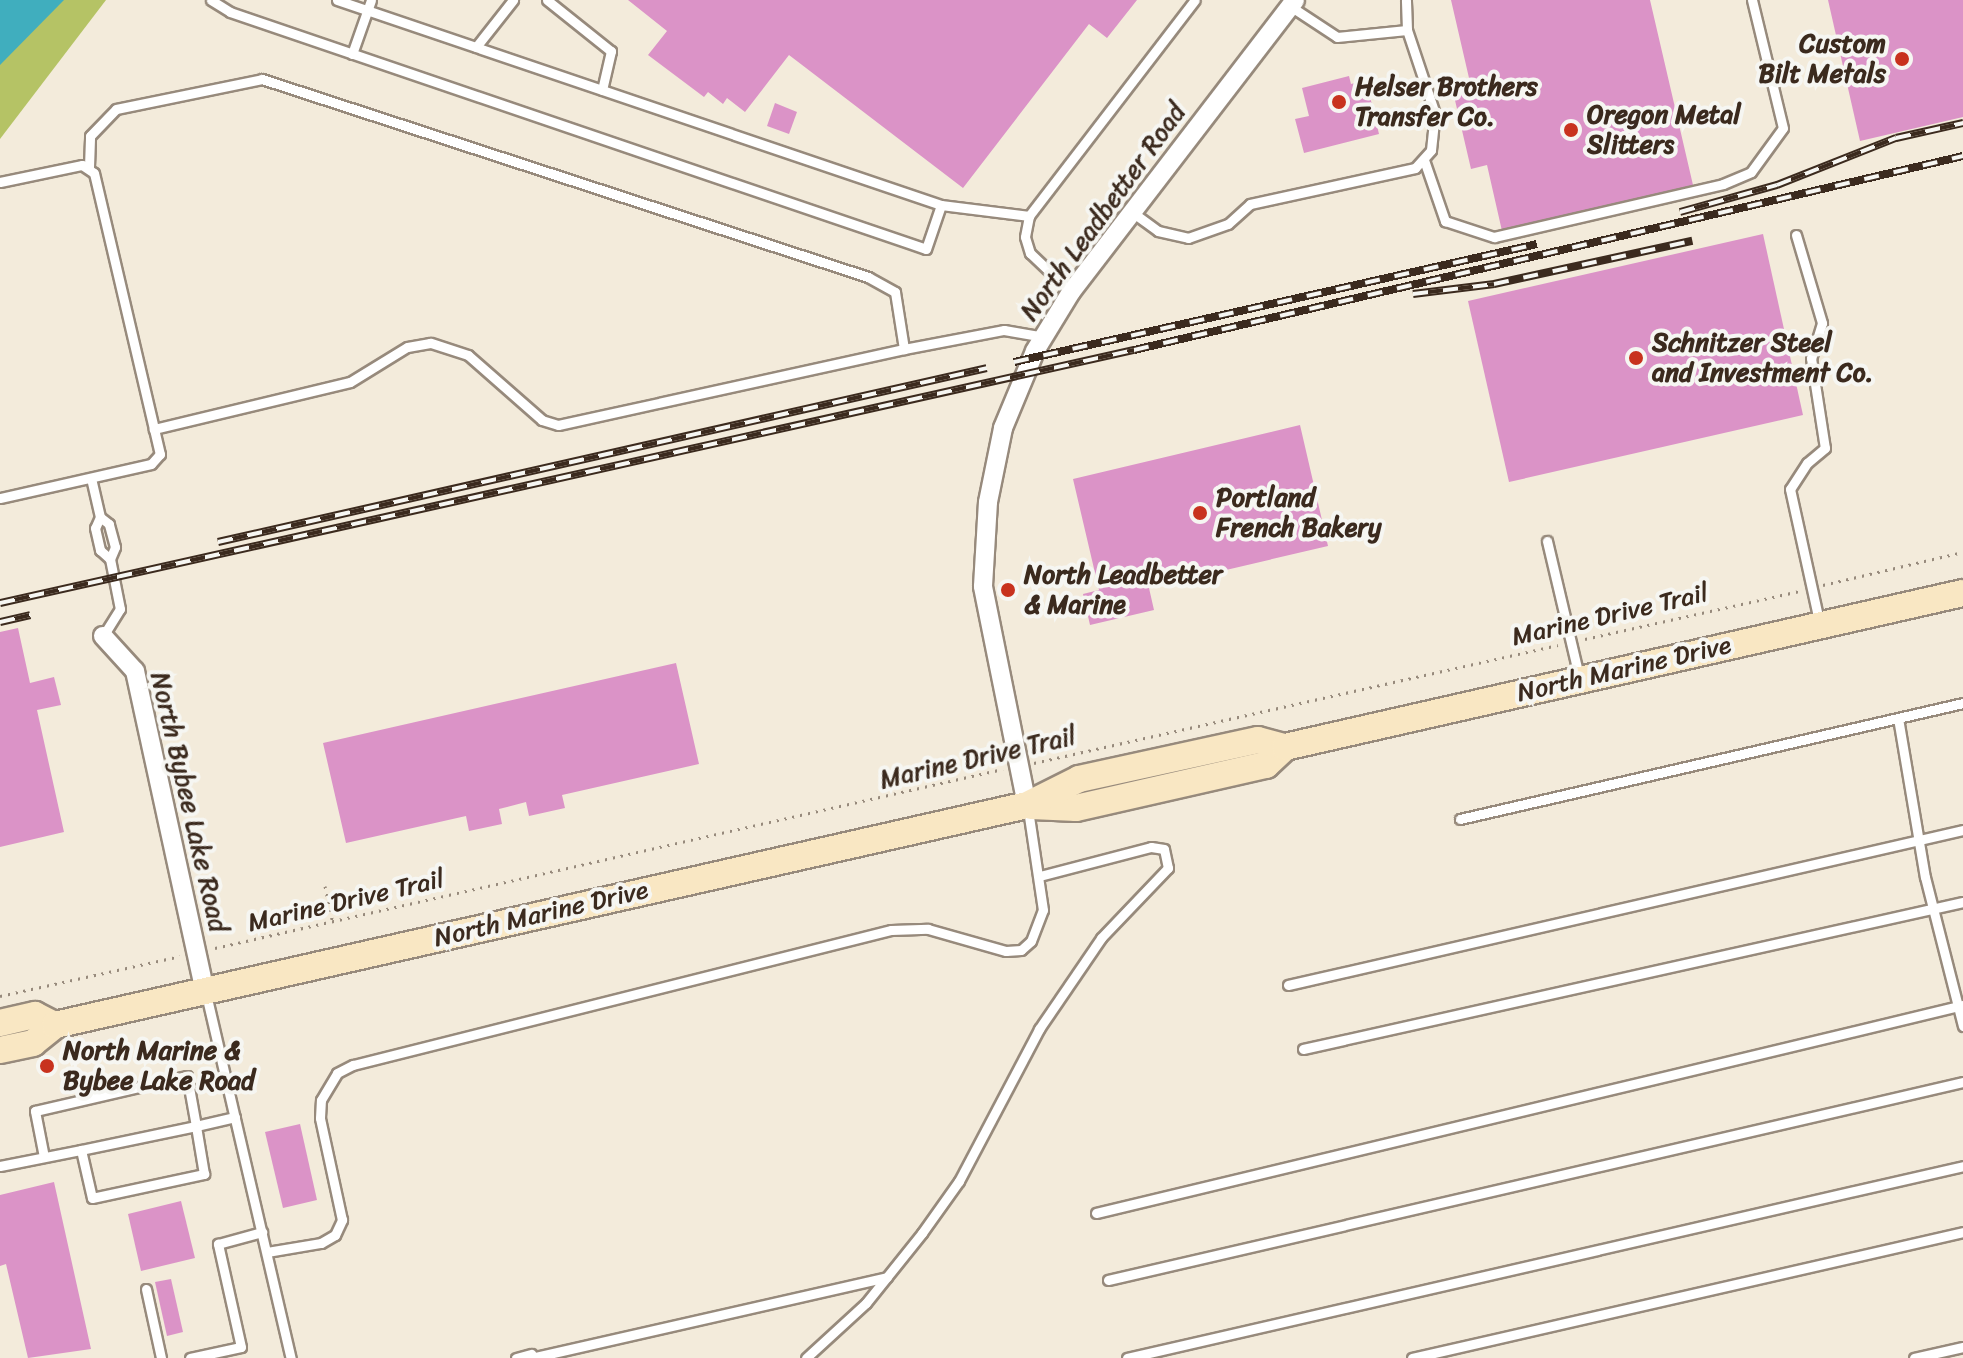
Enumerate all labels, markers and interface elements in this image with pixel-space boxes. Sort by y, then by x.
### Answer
place label: Custom Bilt Metals [1760,28,1886,90]
marker: Custom Bilt Metals [1893,50,1911,68]
place label: Helser Brothers Transfer Co. [1355,71,1538,132]
marker: Helser Brothers Transfer Co. [1330,93,1348,111]
street label: North Leadbetter Road [1014,98,1192,326]
place label: Oregon Metal Slitters [1587,99,1741,160]
marker: Oregon Metal Slitters [1562,121,1580,139]
place label: Schnitzer Steel and Investment Co. [1652,327,1874,388]
marker: Schnitzer Steel and Investment Co. [1627,349,1645,367]
place label: Portland French Bakery [1216,482,1382,544]
marker: Portland French Bakery [1191,504,1209,522]
place label: North Leadbetter & Marine [1024,559,1222,620]
street label: Marine Drive Trail [1508,577,1712,653]
marker: North Leadbetter & Marine [999,581,1017,599]
street label: North Marine Drive [1514,629,1734,709]
street label: North Bybee Lake Road [144,669,234,935]
street label: Marine Drive Trail [876,720,1080,796]
street label: Marine Drive Trail [244,863,448,939]
street label: North Marine Drive [431,874,651,954]
place label: North Marine & Bybee Lake Road [63,1035,255,1096]
marker: North Marine & Bybee Lake Road [38,1057,56,1075]

